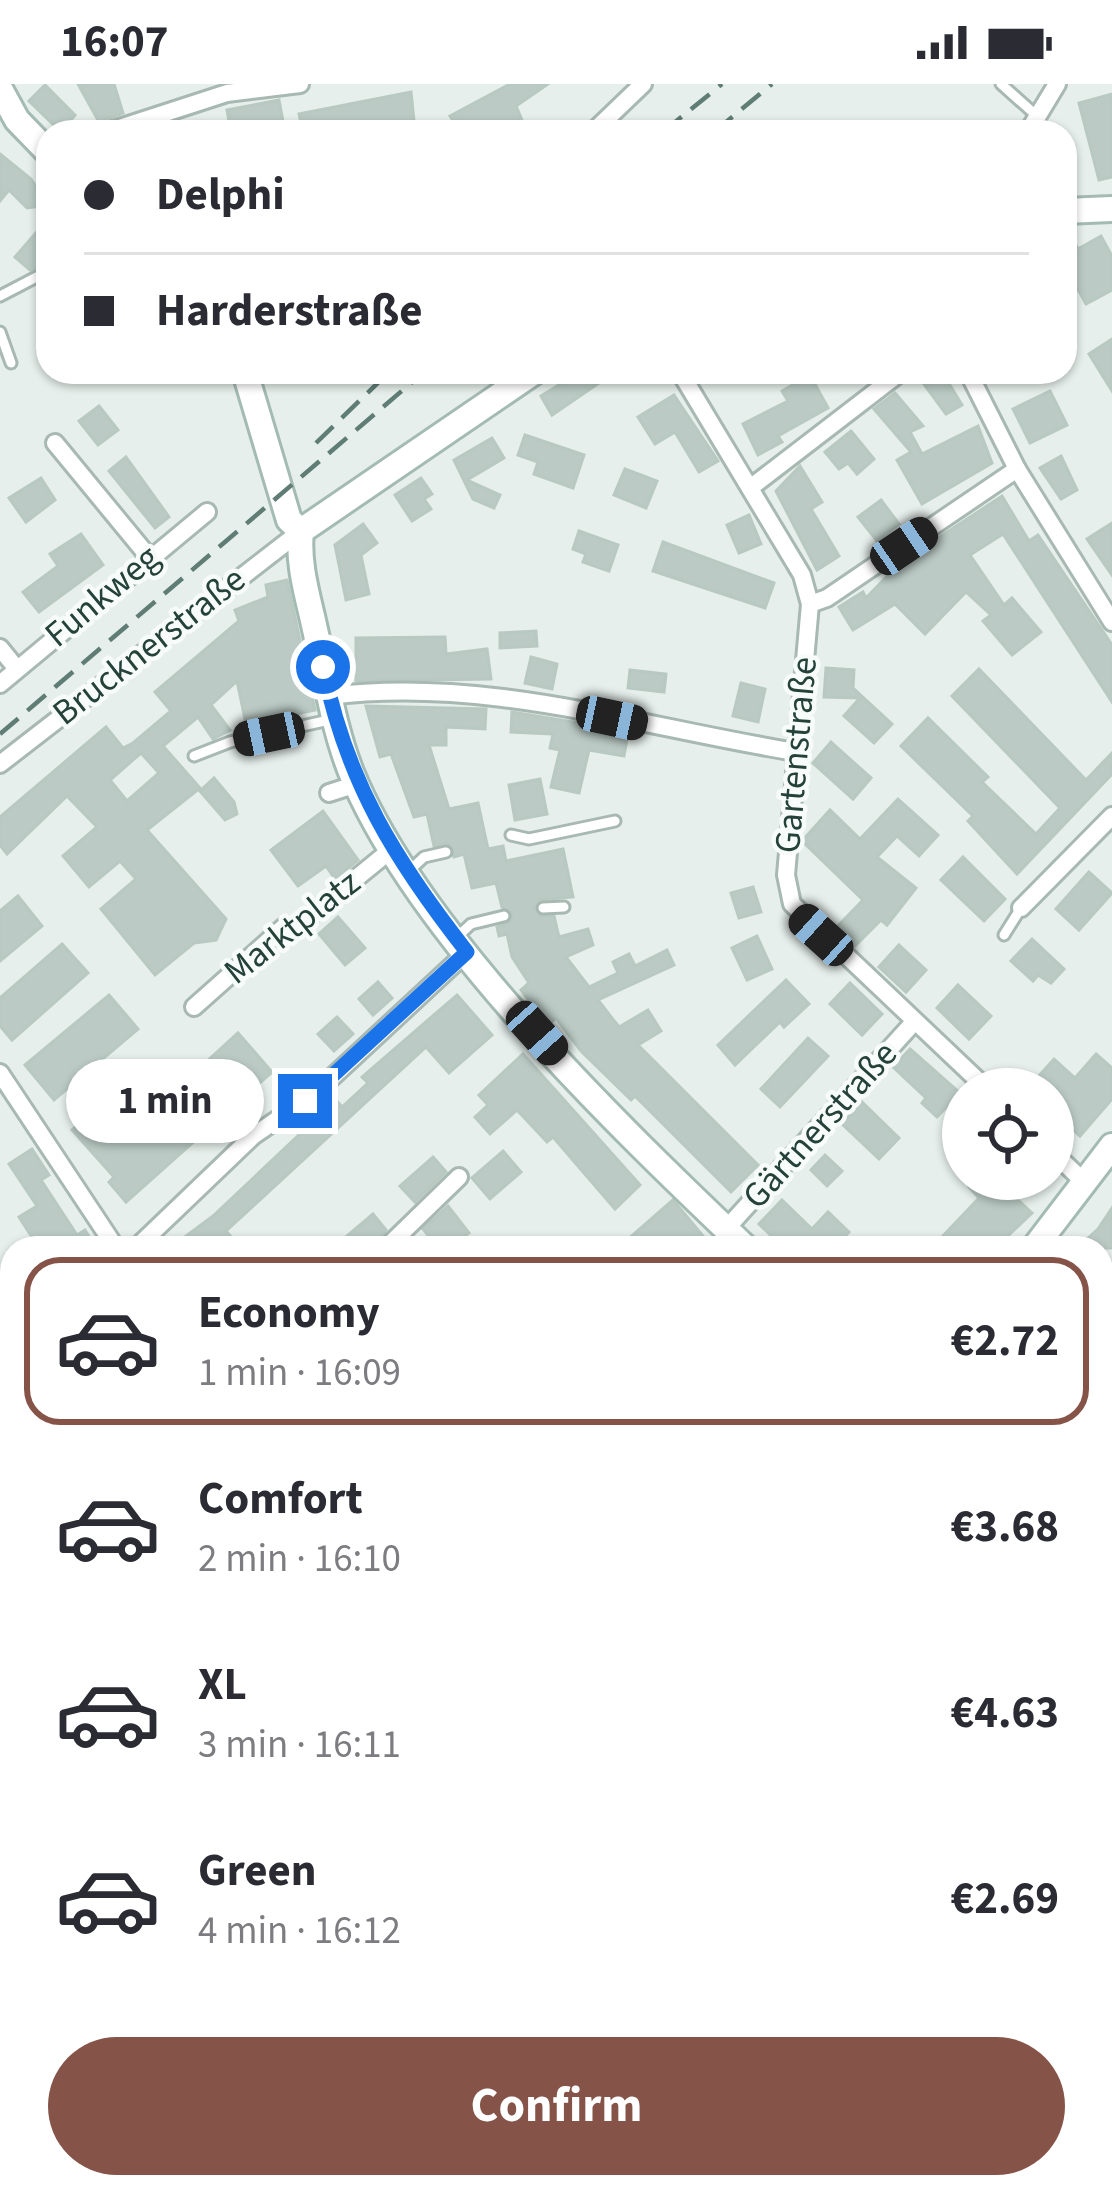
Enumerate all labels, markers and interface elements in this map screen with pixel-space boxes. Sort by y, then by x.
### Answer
text: 16:07 [60,10,169,74]
text: Delphi [156,163,285,227]
text: Harderstraße [156,279,423,343]
car [864,511,944,581]
street label: Funkweg [34,533,170,659]
street label: Brucknerstraße [42,554,256,738]
route start [296,640,350,694]
street label: Gartenstraße [762,655,830,855]
car [573,693,651,743]
car [230,709,308,759]
street label: Marktplatz [213,858,371,996]
car [782,898,860,972]
car [500,994,574,1072]
street label: Gärtnerstraße [731,1030,909,1220]
callout: 1 min [65,1059,263,1143]
map controls [942,1068,1074,1200]
button: locate [942,1068,1074,1200]
text: 1 min [118,1073,212,1129]
route end [278,1074,332,1128]
text: Economy [198,1281,380,1345]
icon: car [54,1287,162,1395]
text: €2.72 [950,1309,1059,1373]
text: 1 min · 16:09 [198,1345,401,1401]
text: Comfort [198,1467,363,1531]
icon: car [54,1473,162,1581]
text: €3.68 [950,1495,1059,1559]
text: 2 min · 16:10 [198,1531,401,1587]
text: XL [198,1653,247,1717]
icon: car [54,1659,162,1767]
text: €4.63 [950,1681,1059,1745]
text: 3 min · 16:11 [198,1717,401,1773]
text: Green [198,1839,317,1903]
icon: car [54,1845,162,1953]
text: €2.69 [950,1867,1059,1931]
text: 4 min · 16:12 [198,1903,401,1959]
button: Confirm [48,2037,1065,2175]

